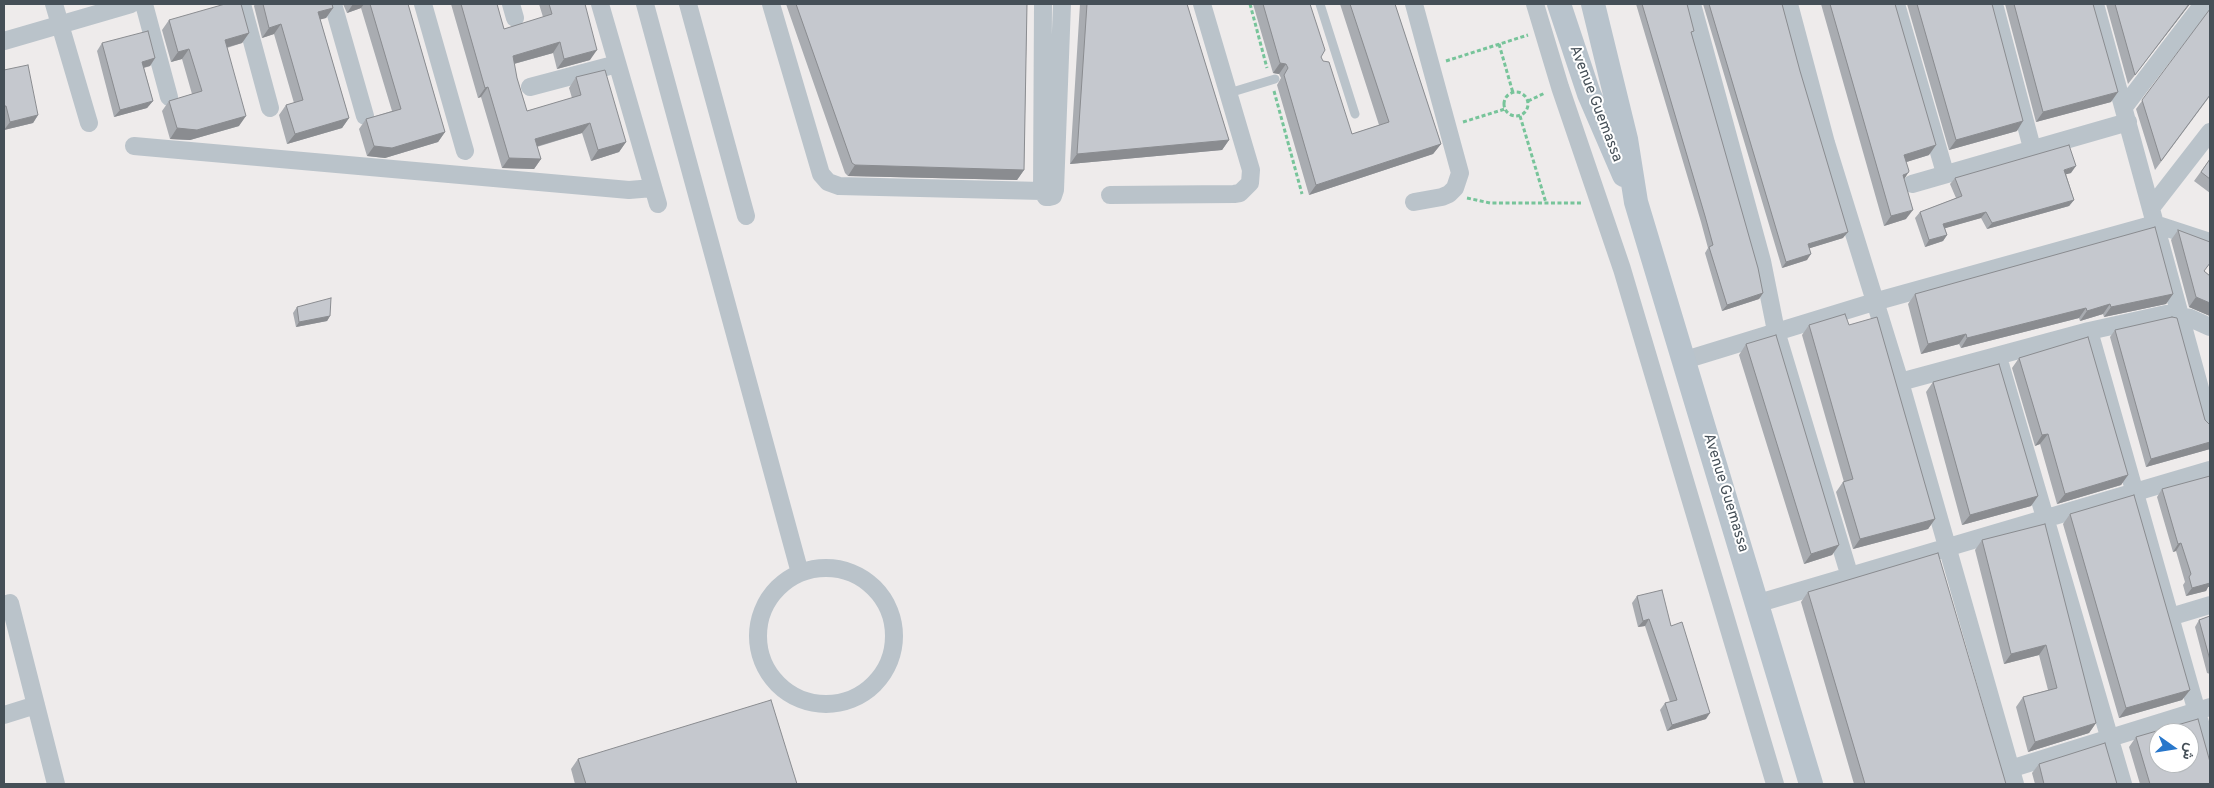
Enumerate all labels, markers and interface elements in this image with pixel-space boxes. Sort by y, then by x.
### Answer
street label: Avenue Guemassa [1565,43,1625,165]
street label: Avenue Guemassa [1698,432,1752,554]
north arrow [2149,723,2199,773]
text: ش [2178,741,2198,761]

